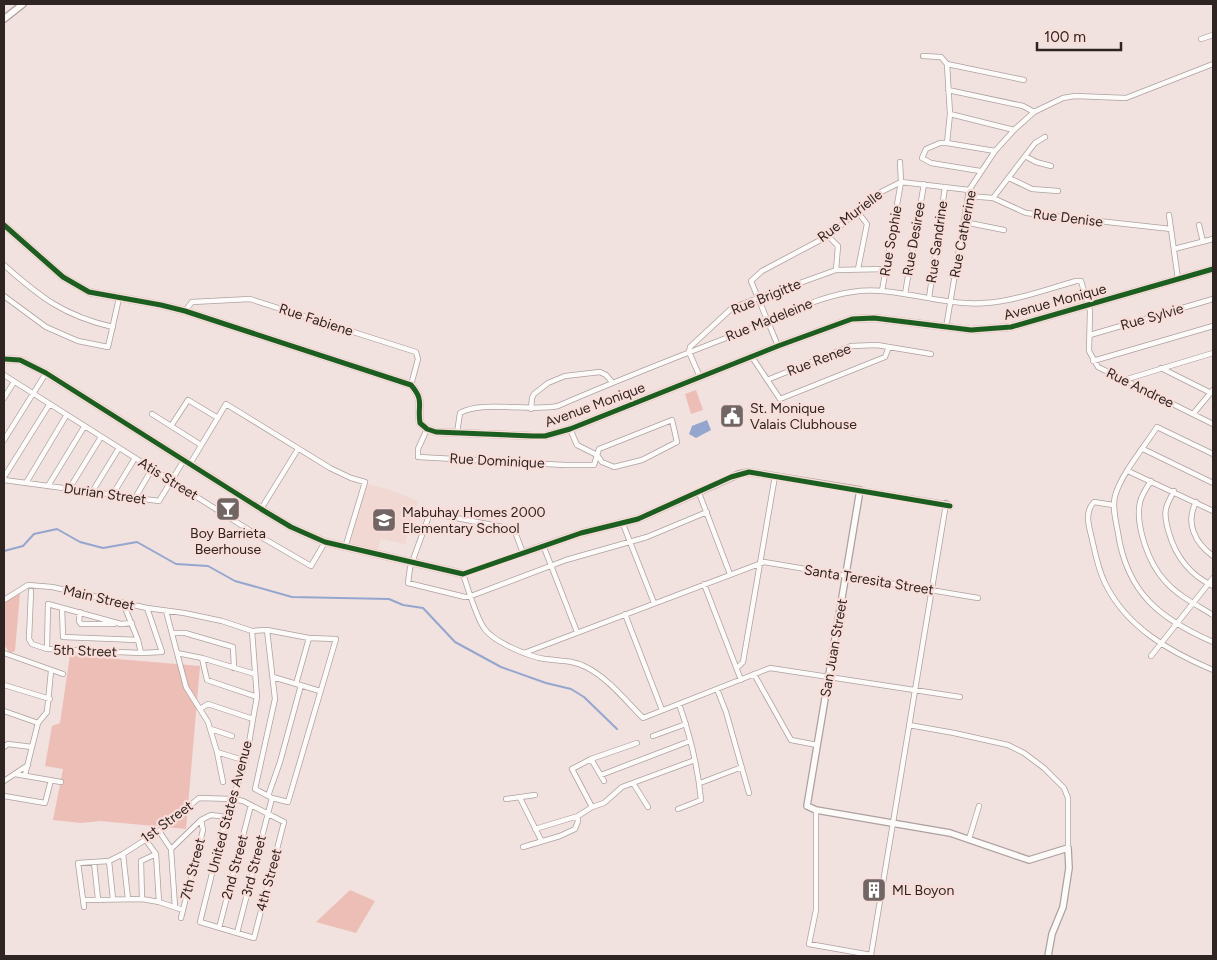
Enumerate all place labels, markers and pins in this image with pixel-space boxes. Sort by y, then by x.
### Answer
place label: St. Monique Valais Clubhouse [750,400,857,433]
public building icon: St. Monique Valais Clubhouse [719,403,745,429]
bar icon: Boy Barrieta Beerhouse [215,496,241,522]
place label: Mabuhay Homes 2000 Elementary School [402,504,546,537]
school or university icon: Mabuhay Homes 2000 Elementary School [371,507,397,533]
place label: Boy Barrieta Beerhouse [190,525,266,558]
building icon: ML Boyon [861,877,887,903]
place label: ML Boyon [892,882,954,899]

